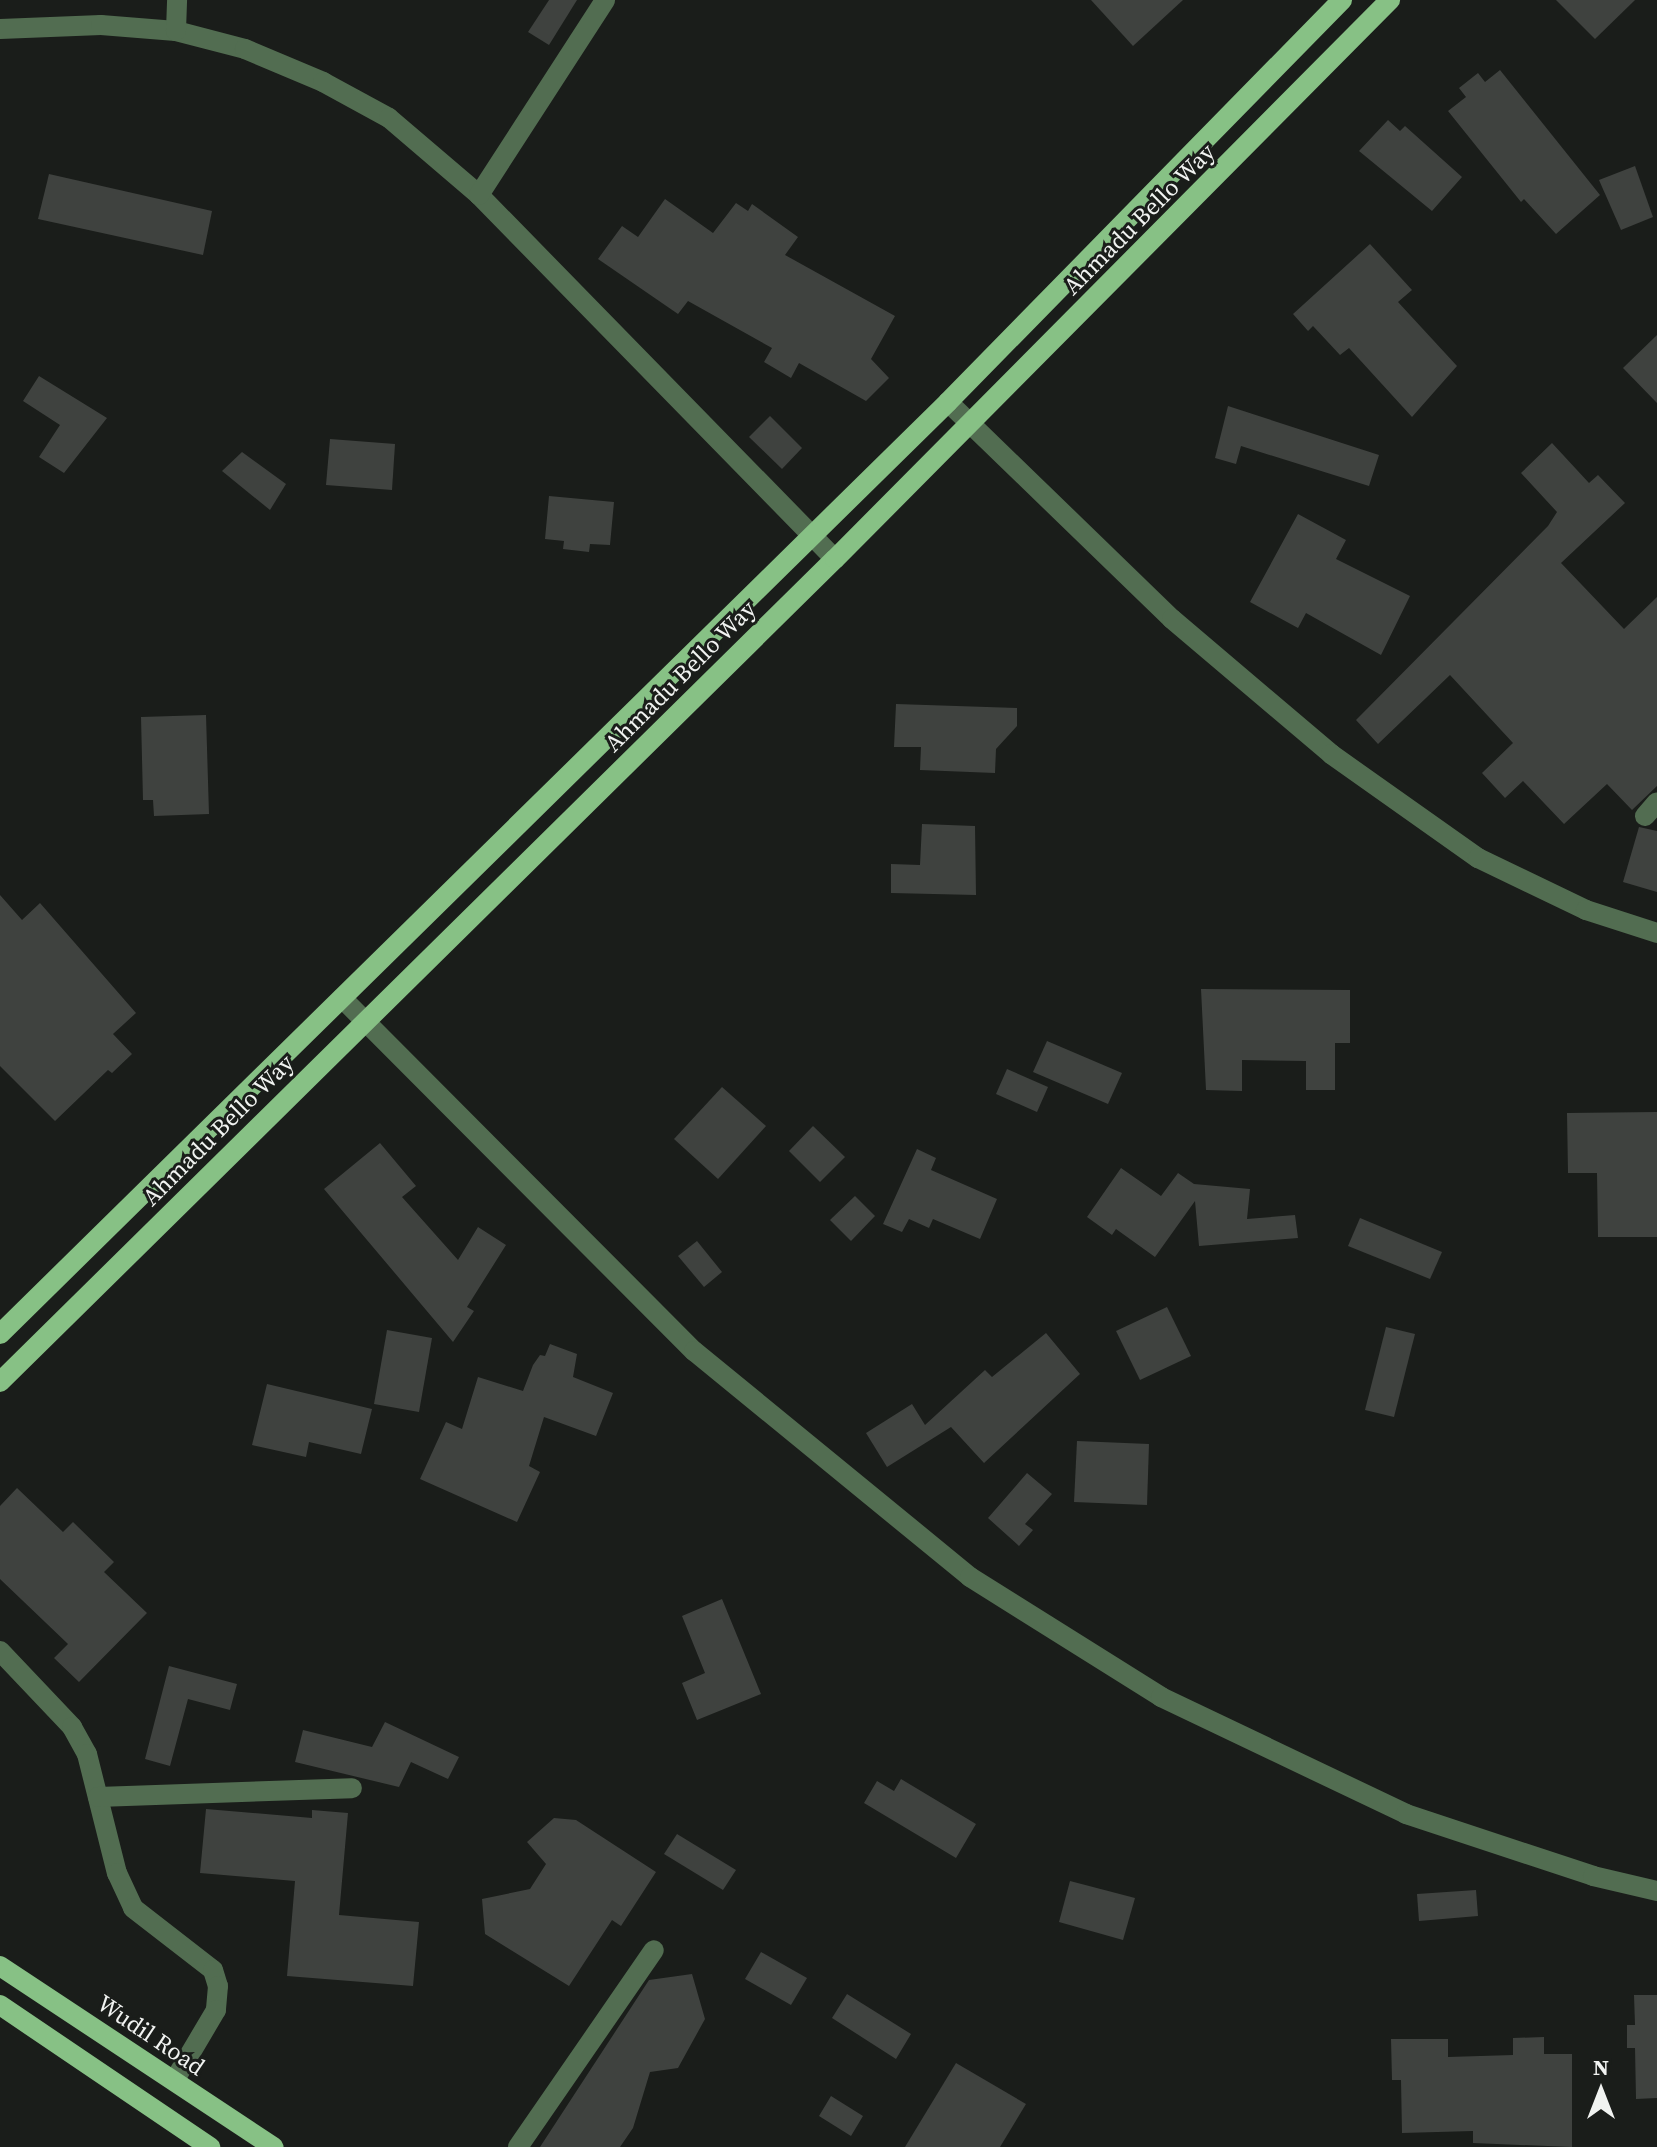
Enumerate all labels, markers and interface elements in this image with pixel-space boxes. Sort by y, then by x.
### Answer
street label: Ahmadu Bello Way [1057,137,1221,301]
street label: Ahmadu Bello Way [598,594,762,758]
street label: Ahmadu Bello Way [136,1048,300,1212]
street label: Wudil Road [92,1989,210,2081]
north arrow [1561,2051,1641,2131]
text: N [1593,2052,1609,2082]

